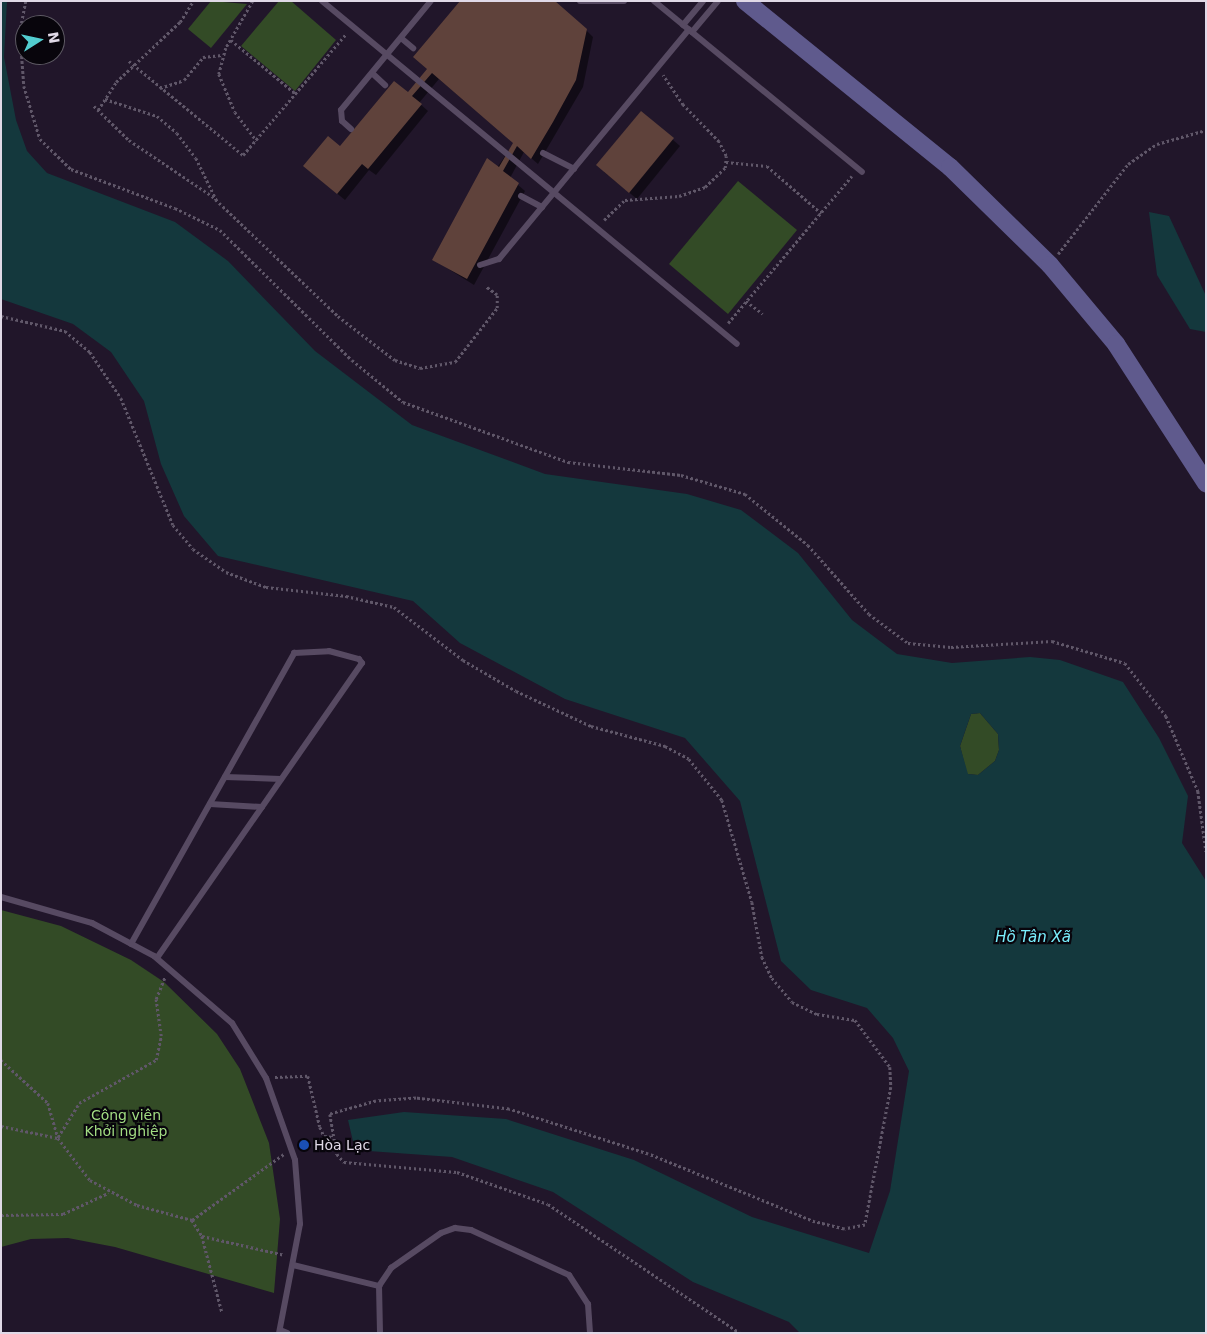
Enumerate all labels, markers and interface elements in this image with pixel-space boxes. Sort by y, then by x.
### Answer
north arrow [15,15,65,65]
text: N [45,30,63,45]
water label: Hồ Tân Xã [995,929,1071,947]
park label: Công viên Khởi nghiệp [85,1107,167,1140]
place label: Hòa Lạc [314,1137,370,1153]
marker: Hòa Lạc [298,1139,310,1151]

